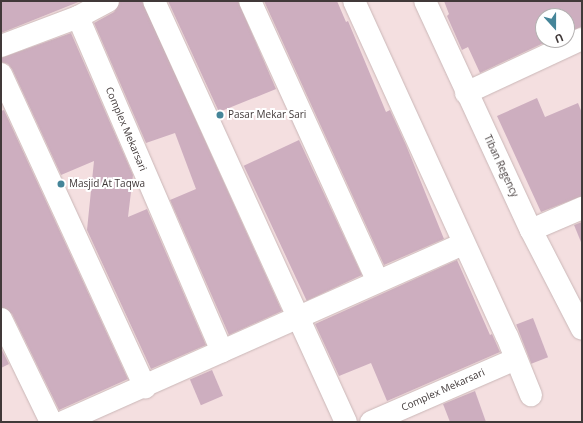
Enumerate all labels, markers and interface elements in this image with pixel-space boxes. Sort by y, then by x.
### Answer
north arrow [535,8,575,48]
text: U [553,30,566,47]
street label: Complex Mekarsari [103,85,149,173]
place label: Pasar Mekar Sari [228,109,306,121]
marker: Pasar Mekar Sari [215,110,225,120]
street label: Tiban Regency [481,133,521,199]
place label: Masjid At Taqwa [69,178,145,190]
marker: Masjid At Taqwa [56,179,66,189]
street label: Complex Mekarsari [399,366,487,414]

